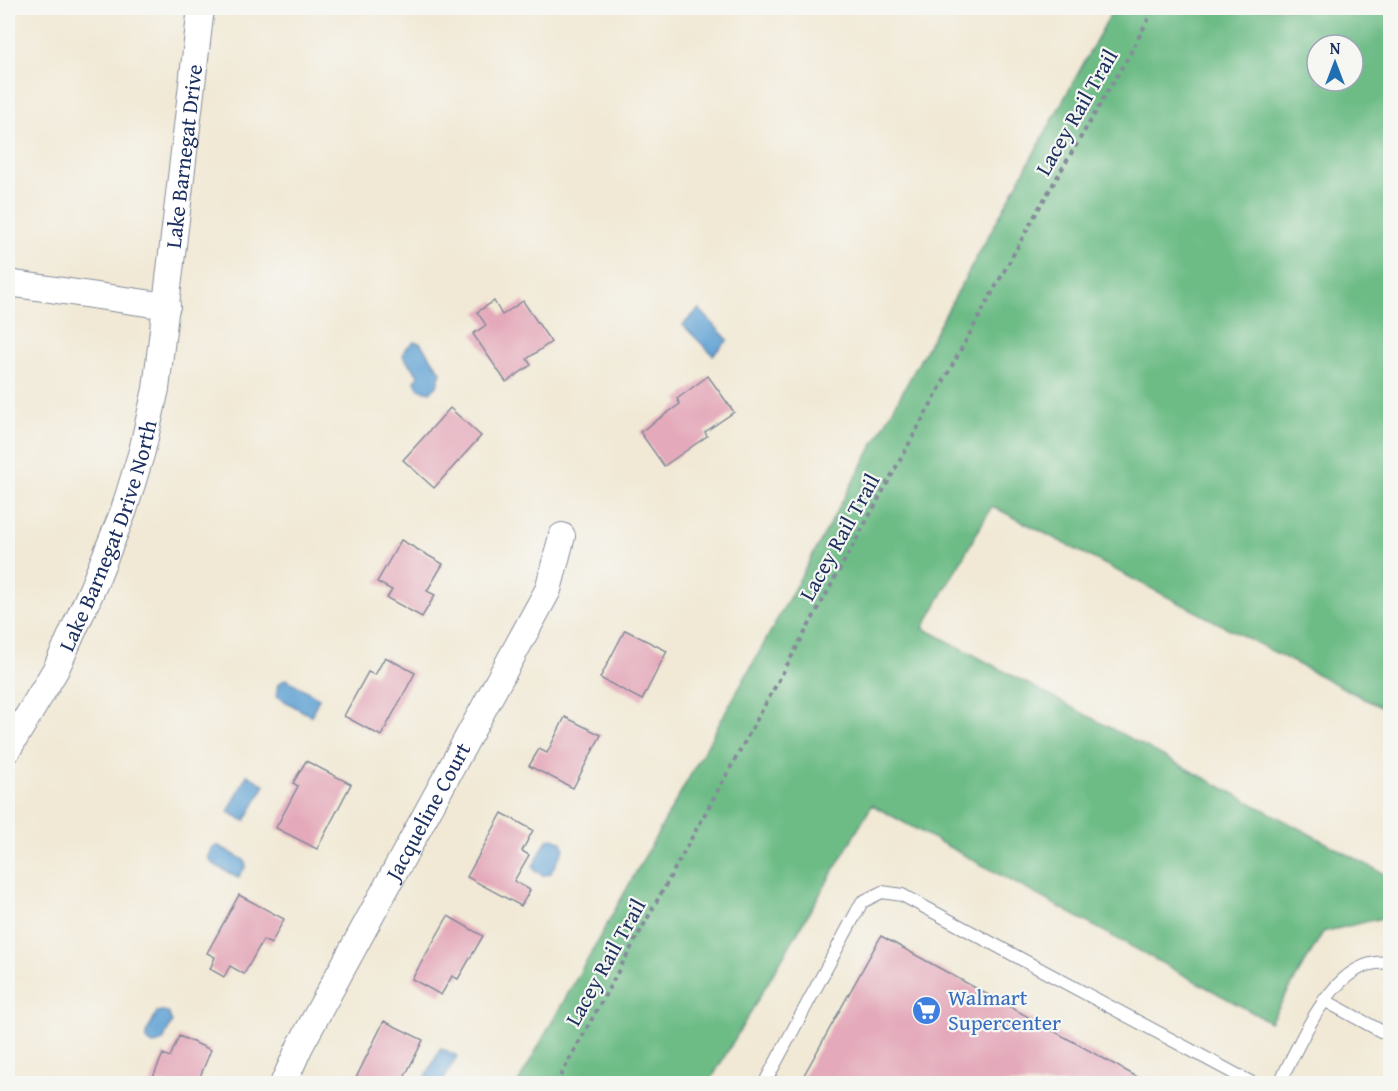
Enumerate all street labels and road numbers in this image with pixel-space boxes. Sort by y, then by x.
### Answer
street label: Lacey Rail Trail [1027,43,1125,181]
street label: Lake Barnegat Drive [157,62,210,250]
street label: Lake Barnegat Drive North [50,416,165,656]
street label: Lacey Rail Trail [791,467,887,607]
street label: Jacqueline Court [376,736,478,889]
street label: Lacey Rail Trail [557,892,653,1032]

